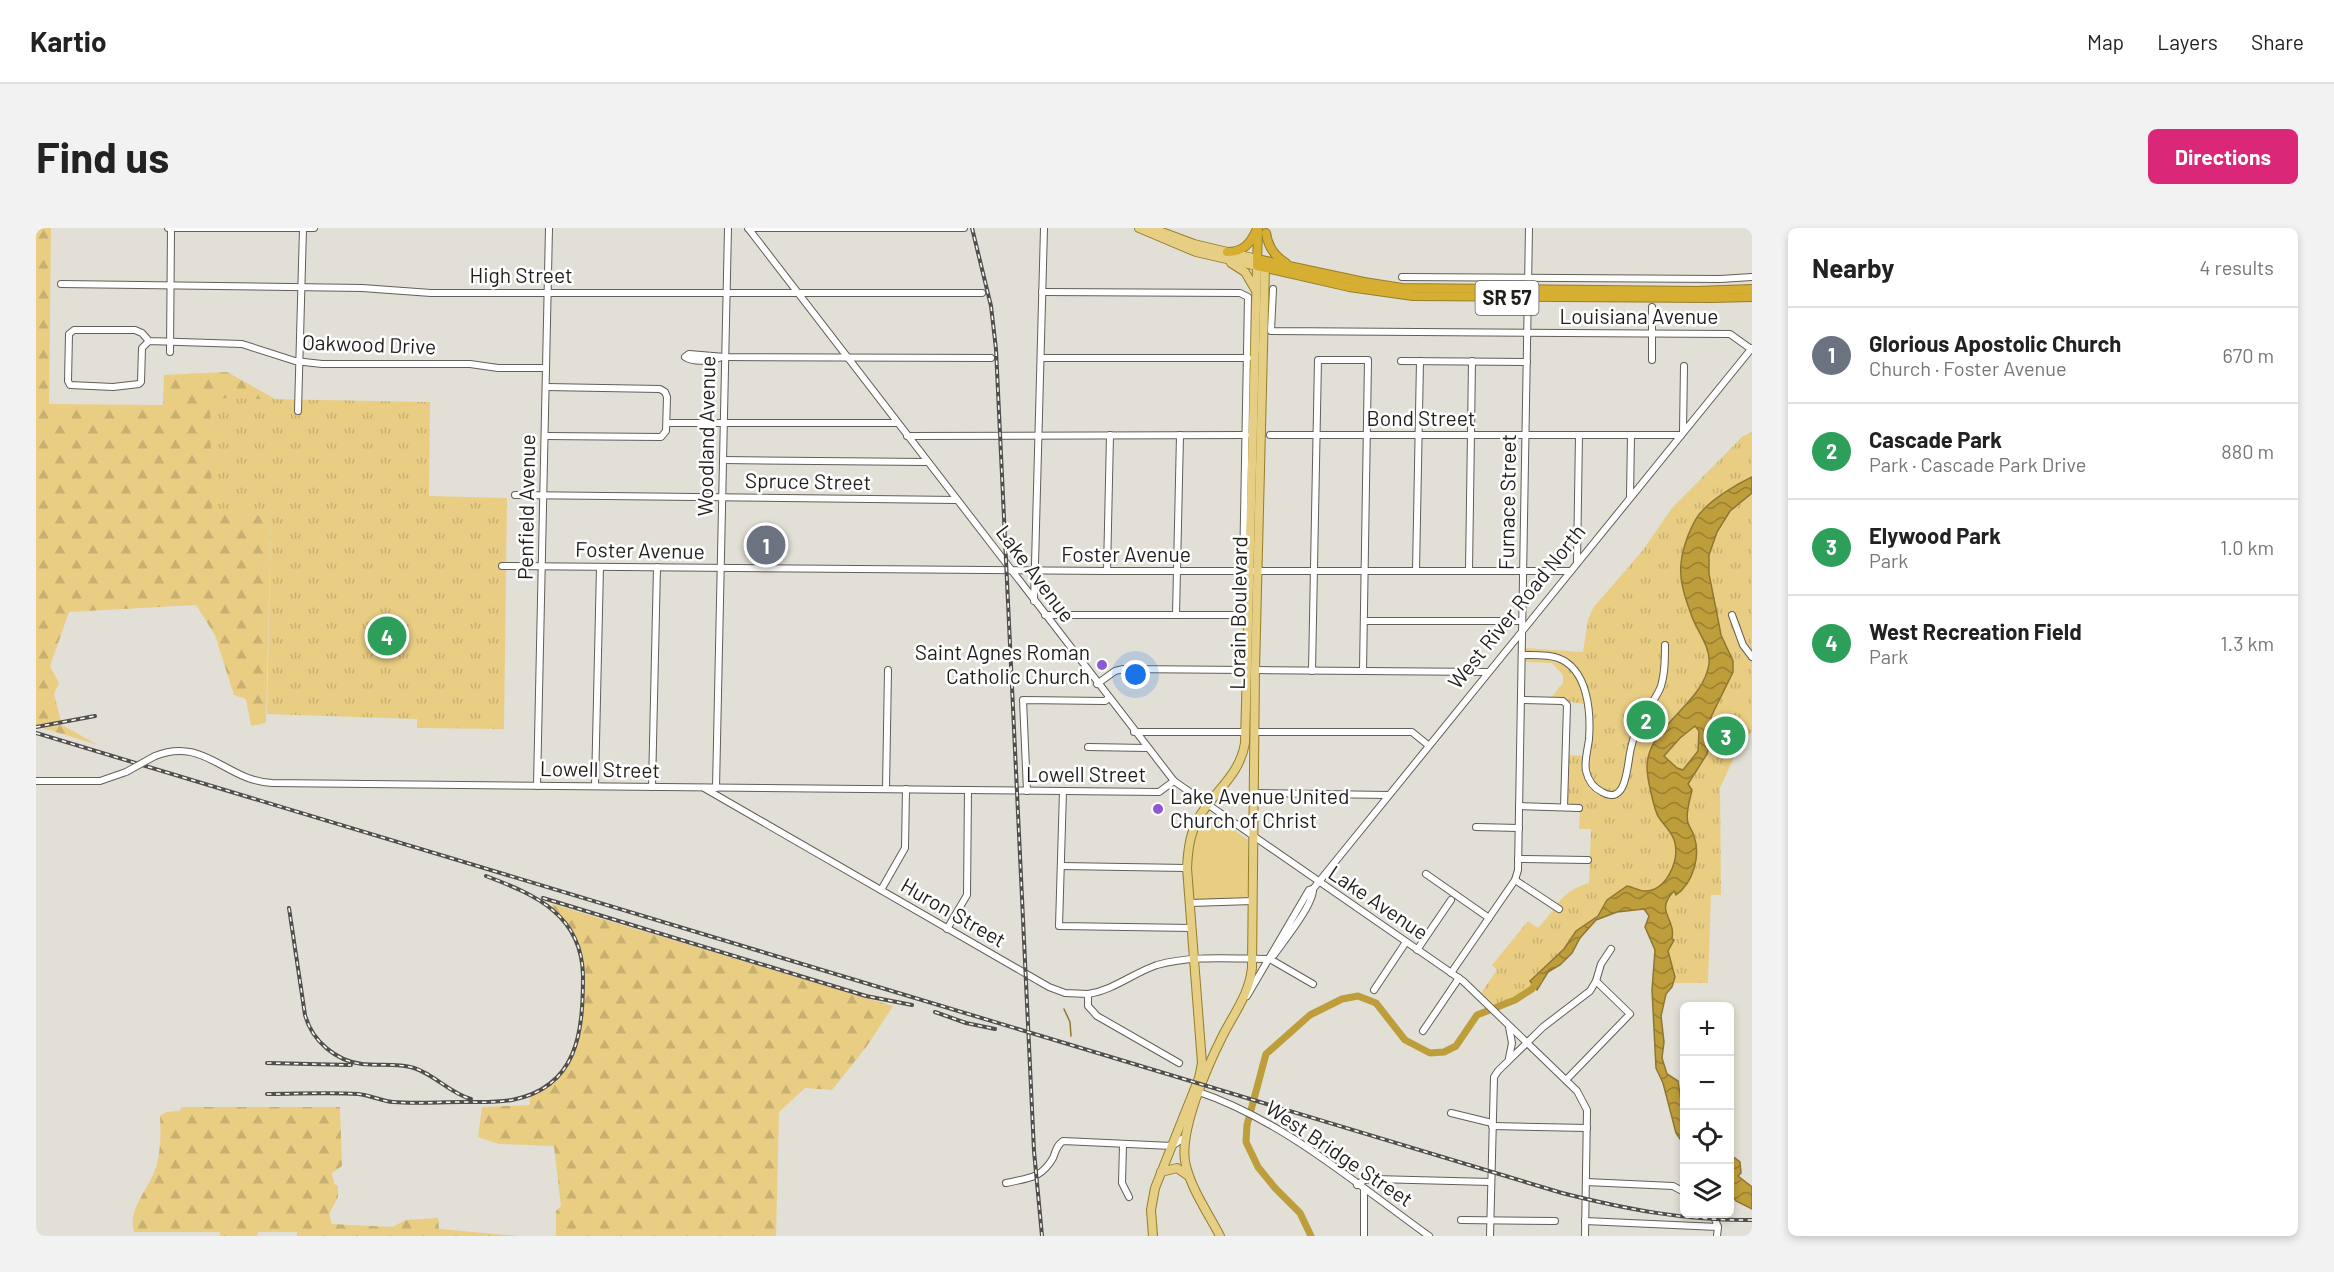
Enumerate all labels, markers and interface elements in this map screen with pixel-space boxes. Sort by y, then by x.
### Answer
text: Kartio [30,24,107,58]
text: Map [2087,29,2124,54]
text: Layers [2157,29,2218,54]
text: Share [2251,29,2304,54]
button: Directions [2148,129,2298,184]
text: Find us [36,131,169,181]
text: Nearby [1812,252,1894,283]
text: 4 results [2199,255,2274,279]
street label: High Street [469,262,573,287]
road number: SR 57 [1476,281,1538,315]
street label: Louisiana Avenue [1559,303,1719,328]
street label: Oakwood Drive [302,329,437,358]
text: Glorious Apostolic Church [1869,330,2121,356]
text: 1 [1828,343,1835,367]
text: 670 m [2222,343,2274,367]
street label: Woodland Avenue [692,355,719,517]
text: Church · Foster Avenue [1869,356,2067,380]
street label: Bond Street [1367,405,1475,430]
text: Cascade Park [1869,426,2002,452]
street label: Penfield Avenue [512,434,539,580]
street label: Furnace Street [1493,434,1520,570]
text: 2 [1826,439,1837,463]
text: 880 m [2221,439,2274,463]
text: Park · Cascade Park Drive [1869,452,2086,476]
street label: Spruce Street [745,467,871,494]
street label: West River Road North [1442,519,1590,693]
street label: Lake Avenue [992,520,1081,627]
pin: 1 [746,522,786,568]
text: Elywood Park [1869,522,2001,548]
text: 3 [1826,535,1837,559]
text: 1.0 km [2220,535,2274,559]
street label: Foster Avenue [575,536,705,563]
street label: Lorain Boulevard [1224,536,1251,690]
street label: Foster Avenue [1061,541,1191,566]
text: Park [1869,548,1908,572]
pin: 4 [368,614,406,658]
text: West Recreation Field [1869,618,2082,644]
text: 4 [1825,631,1838,655]
text: 1.3 km [2221,631,2274,655]
place label: Saint Agnes Roman Catholic Church [915,639,1090,688]
text: Park [1869,644,1908,668]
marker: Saint Agnes Roman Catholic Church [1095,658,1109,672]
your location [1121,660,1150,689]
pin: 2 [1626,698,1666,742]
pin: 3 [1706,714,1746,758]
street label: Lowell Street [540,755,660,782]
street label: Lowell Street [1026,761,1146,786]
place label: Lake Avenue United Church of Christ [1170,783,1349,832]
marker: Lake Avenue United Church of Christ [1151,802,1165,816]
street label: Lake Avenue [1324,859,1433,944]
street label: Huron Street [897,872,1011,952]
map controls [1680,1002,1734,1218]
button: + [1680,1002,1734,1056]
button: − [1680,1056,1734,1110]
street label: West Bridge Street [1262,1094,1418,1211]
button: locate [1680,1110,1734,1164]
button: layers [1680,1164,1734,1218]

